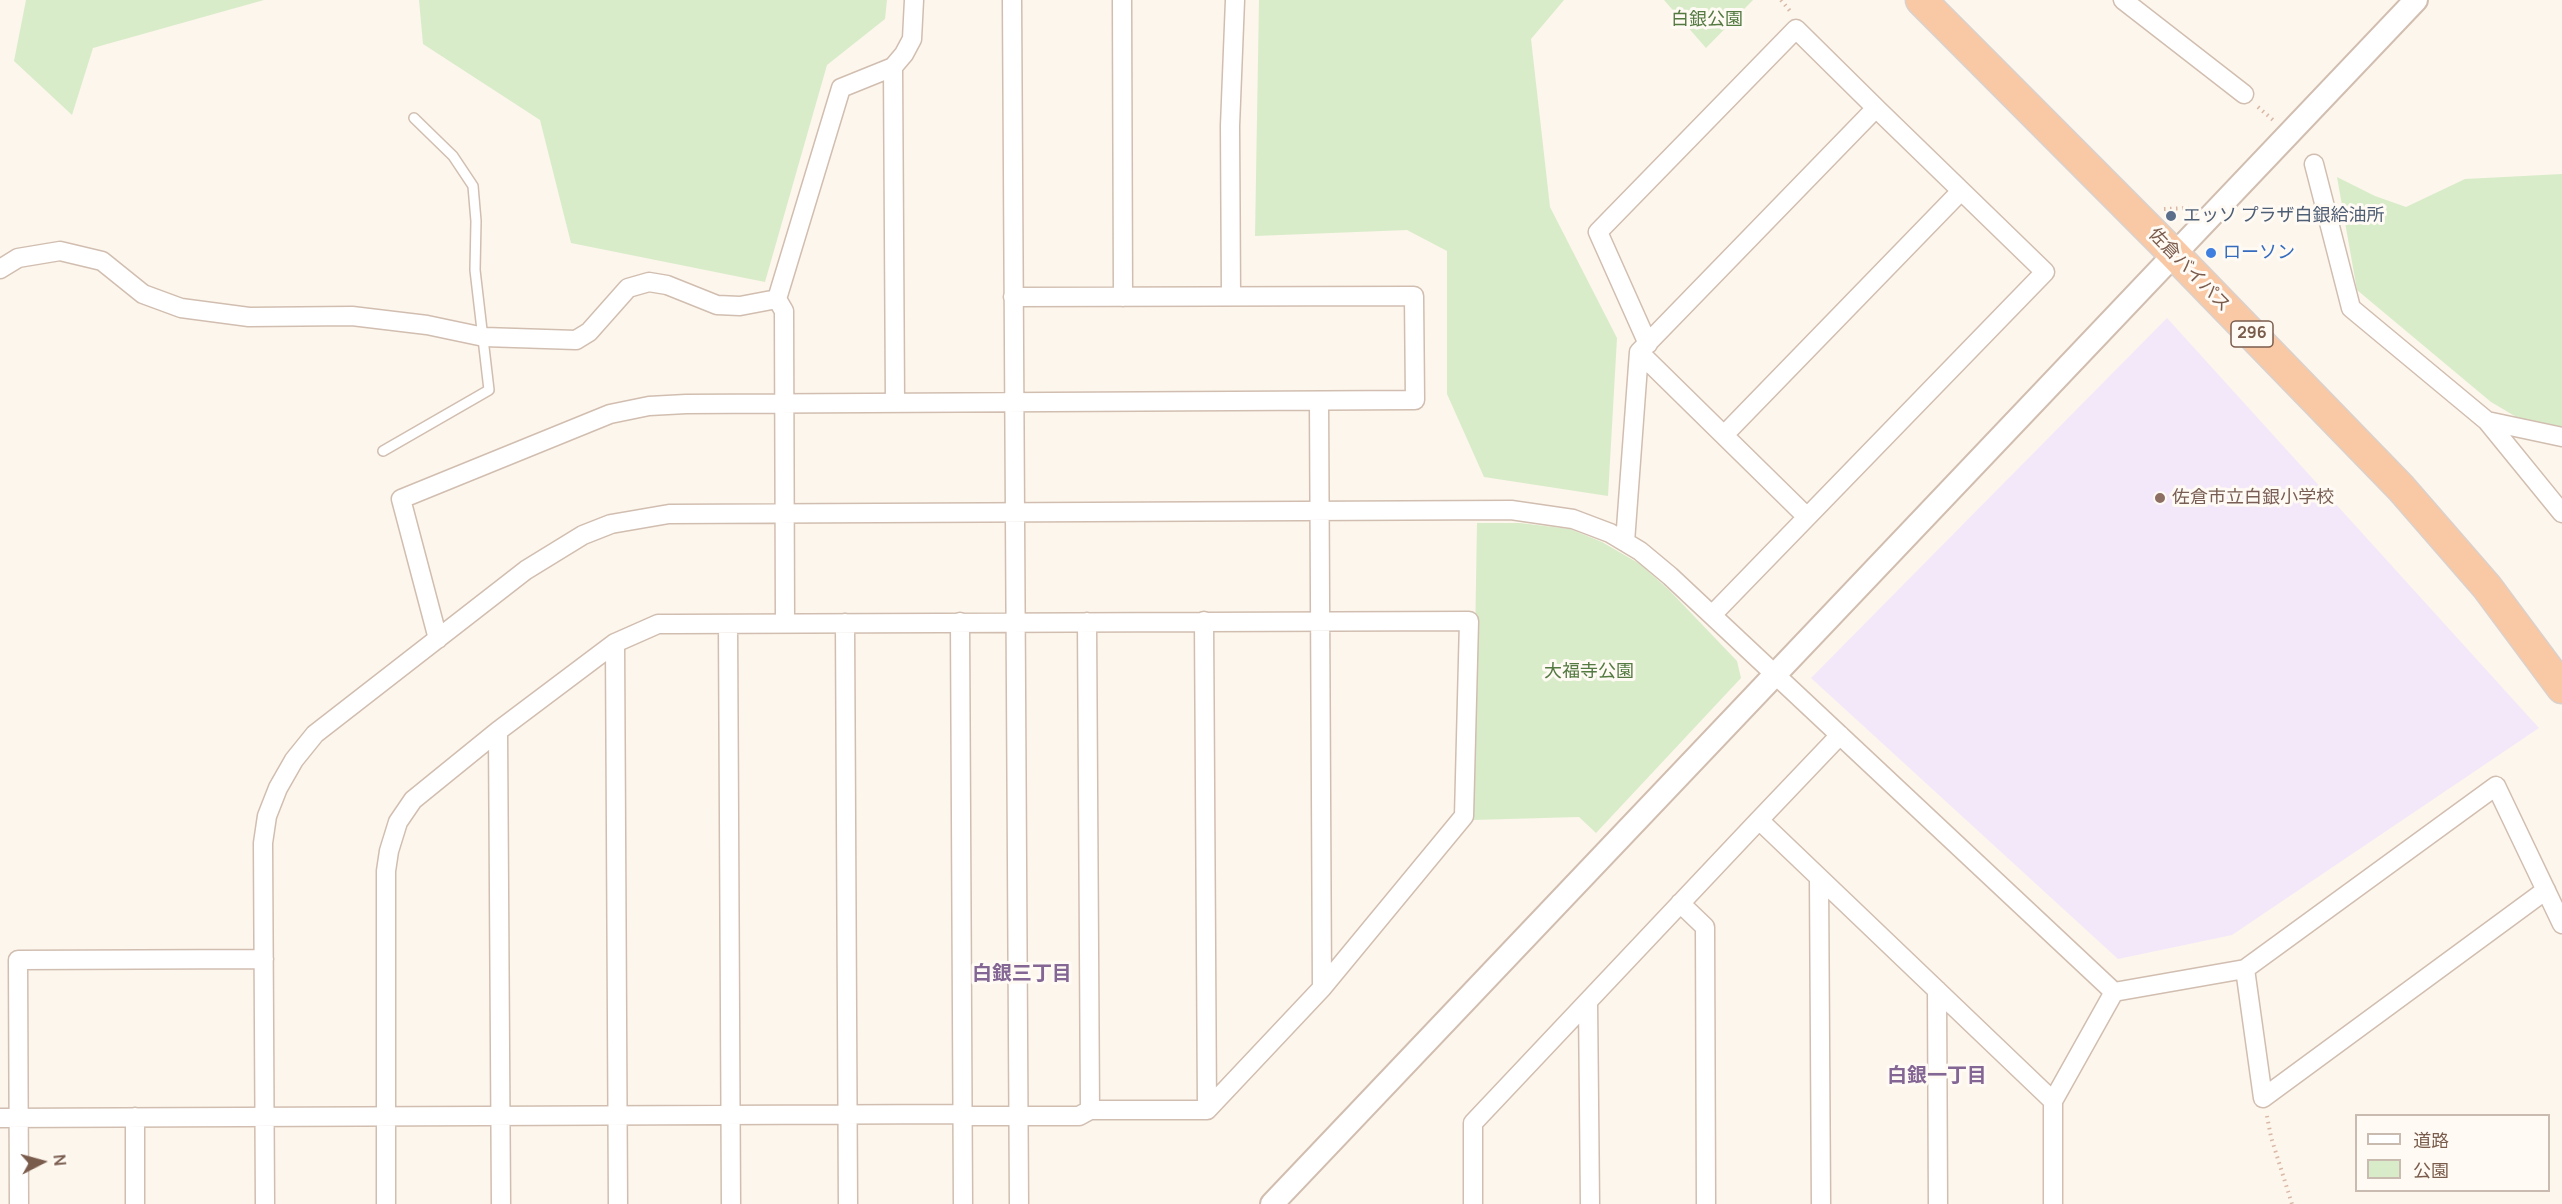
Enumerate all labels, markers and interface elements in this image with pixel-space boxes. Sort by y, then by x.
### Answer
park label: 白銀公園 [1671,9,1743,31]
place label: エッソ プラザ白銀給油所 [2183,205,2385,227]
marker: エッソ プラザ白銀給油所 [2164,209,2178,223]
street label: 佐倉バイパス [2144,224,2234,316]
place label: ローソン [2223,242,2295,264]
marker: ローソン [2204,246,2218,260]
road number: 296 [2231,321,2273,347]
place label: 佐倉市立白銀小学校 [2172,487,2334,509]
marker: 佐倉市立白銀小学校 [2153,491,2167,505]
park label: 大福寺公園 [1544,661,1634,683]
district label: 白銀三丁目 [972,962,1072,986]
district label: 白銀一丁目 [1887,1064,1987,1088]
legend [2355,1114,2550,1192]
text: 道路 [2413,1128,2449,1152]
north arrow [12,1132,72,1192]
text: N [48,1153,71,1167]
text: 公園 [2413,1158,2449,1182]

